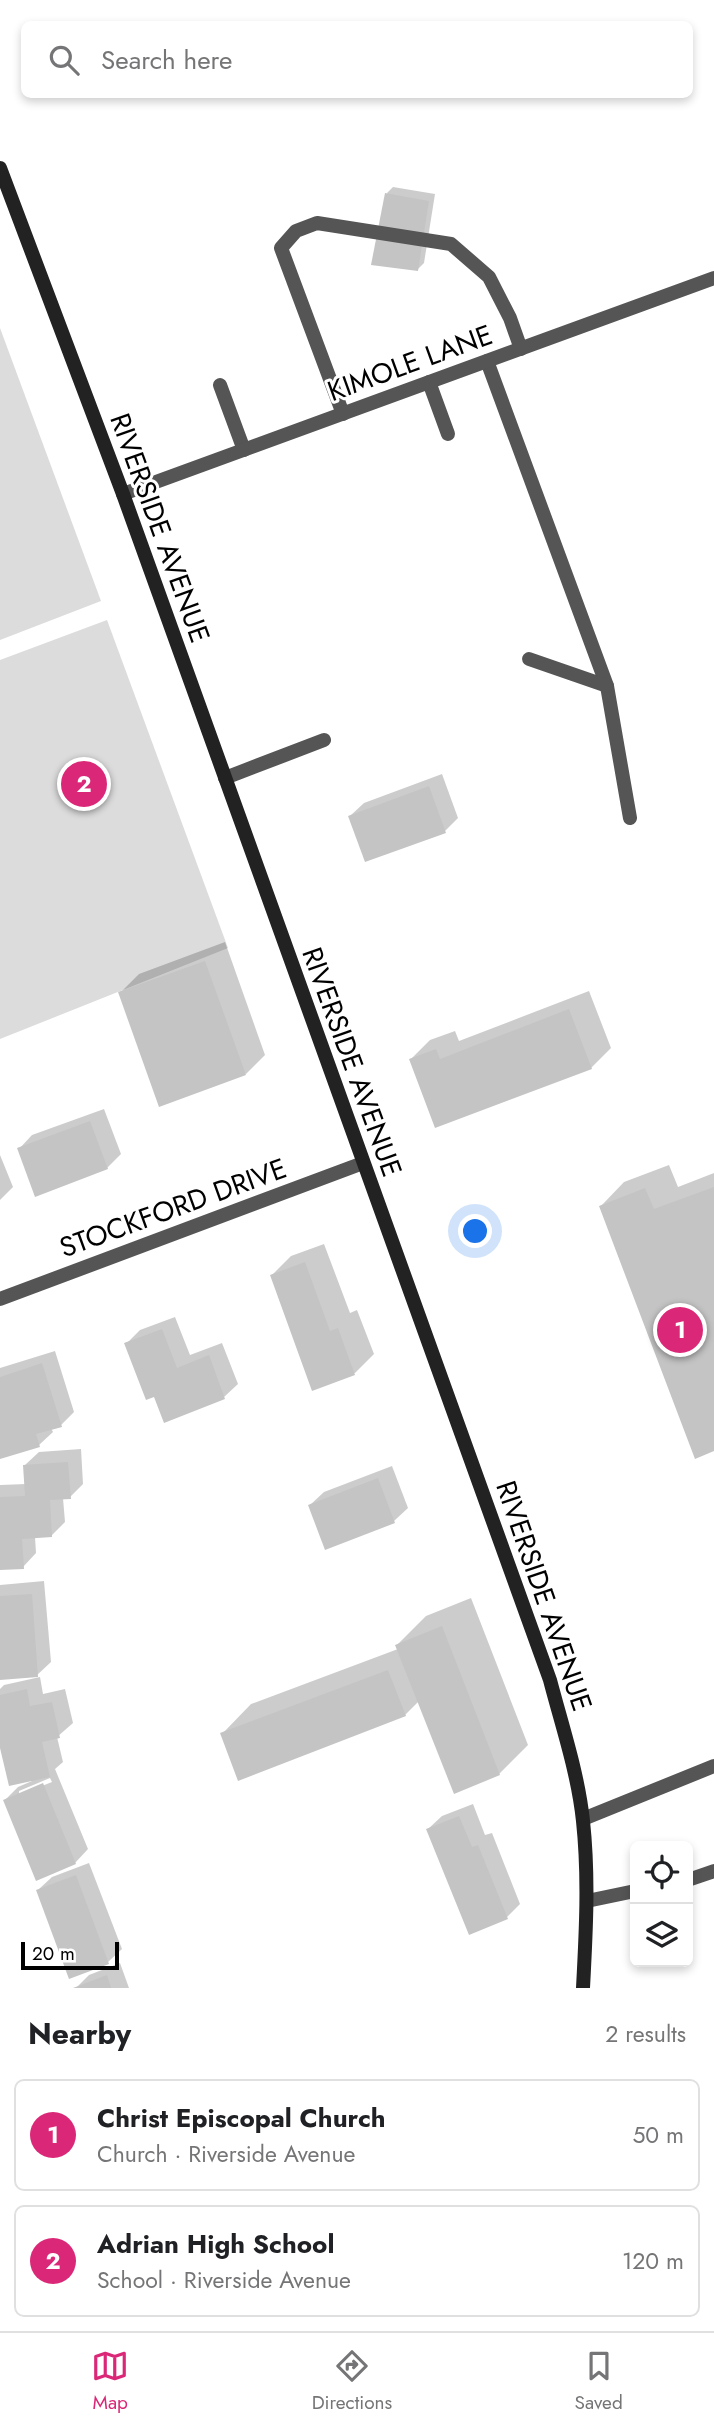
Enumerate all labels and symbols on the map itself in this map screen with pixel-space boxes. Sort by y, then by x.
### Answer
street label: KIMOLE LANE [322,314,498,412]
street label: RIVERSIDE AVENUE [99,408,221,648]
pin: 2 [61,758,107,810]
street label: RIVERSIDE AVENUE [291,942,413,1182]
street label: STOCKFORD DRIVE [54,1148,292,1268]
your location [458,1214,492,1248]
pin: 1 [657,1304,703,1356]
street label: RIVERSIDE AVENUE [485,1475,603,1717]
scale bar [21,1939,119,1971]

